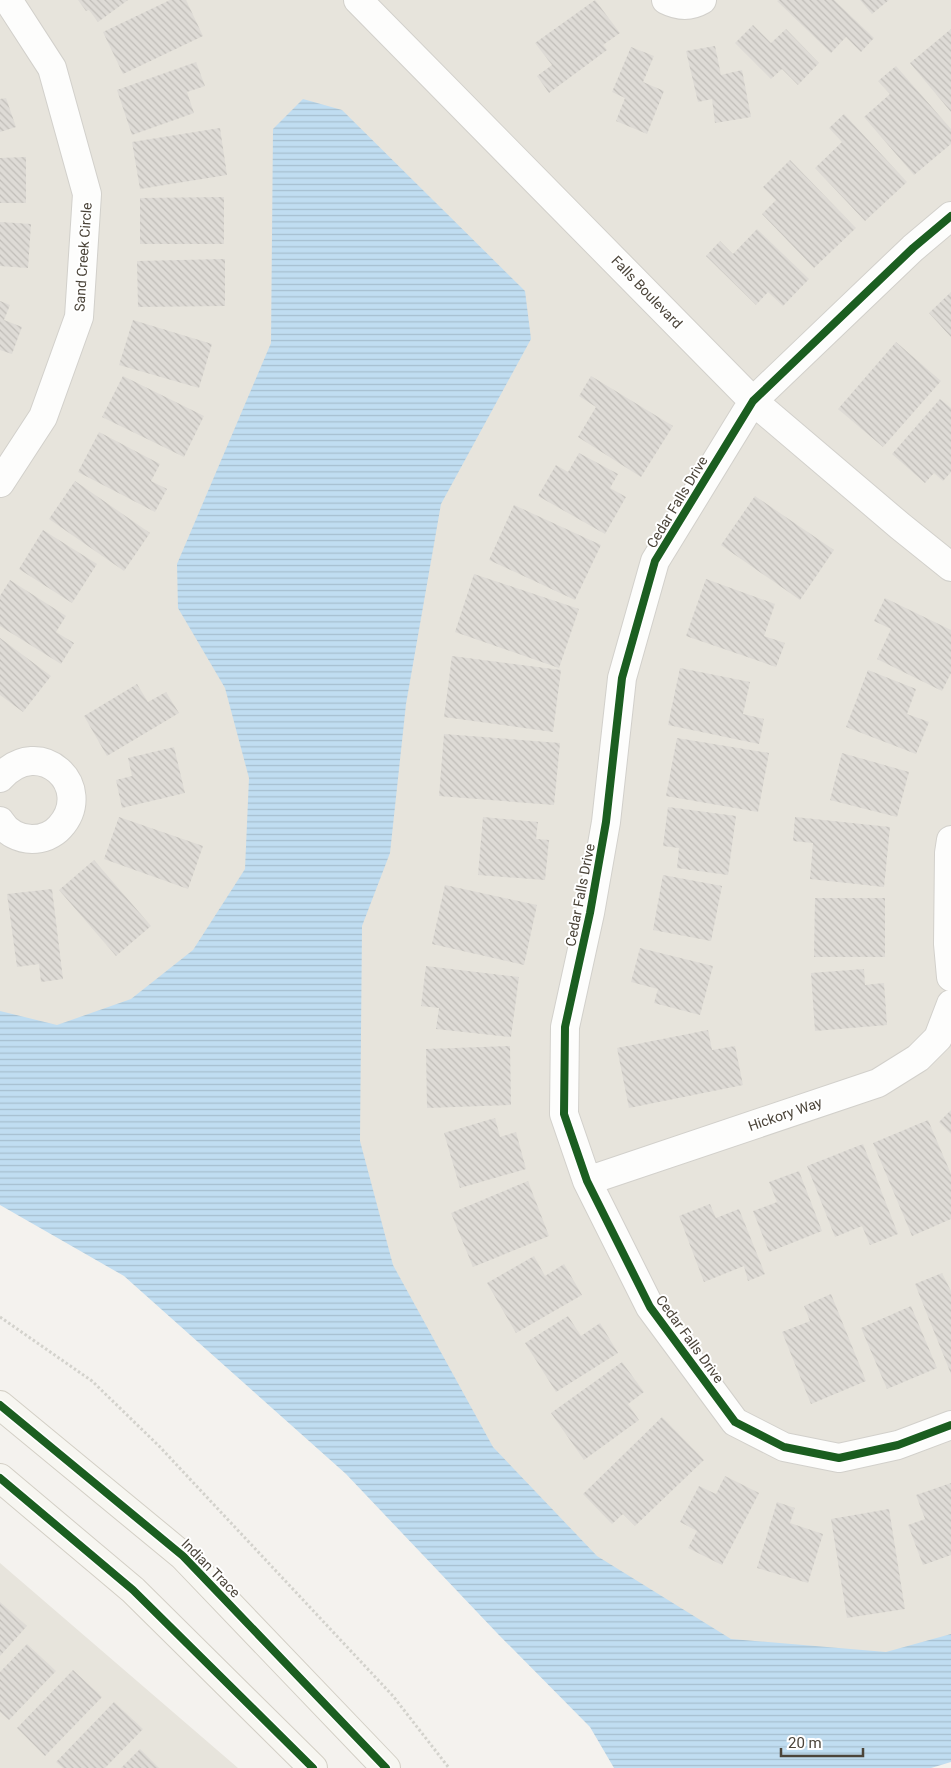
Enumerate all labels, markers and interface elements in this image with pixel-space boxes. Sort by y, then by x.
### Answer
street label: Sand Creek Circle [71,202,95,312]
street label: Falls Boulevard [608,252,686,332]
street label: Cedar Falls Drive [643,453,711,551]
street label: Cedar Falls Drive [562,842,598,948]
street label: Hickory Way [746,1094,824,1134]
street label: Cedar Falls Drive [653,1292,727,1386]
street label: Indian Trace [178,1535,244,1601]
scale bar [781,1726,864,1758]
text: 20 m [788,1734,822,1752]

